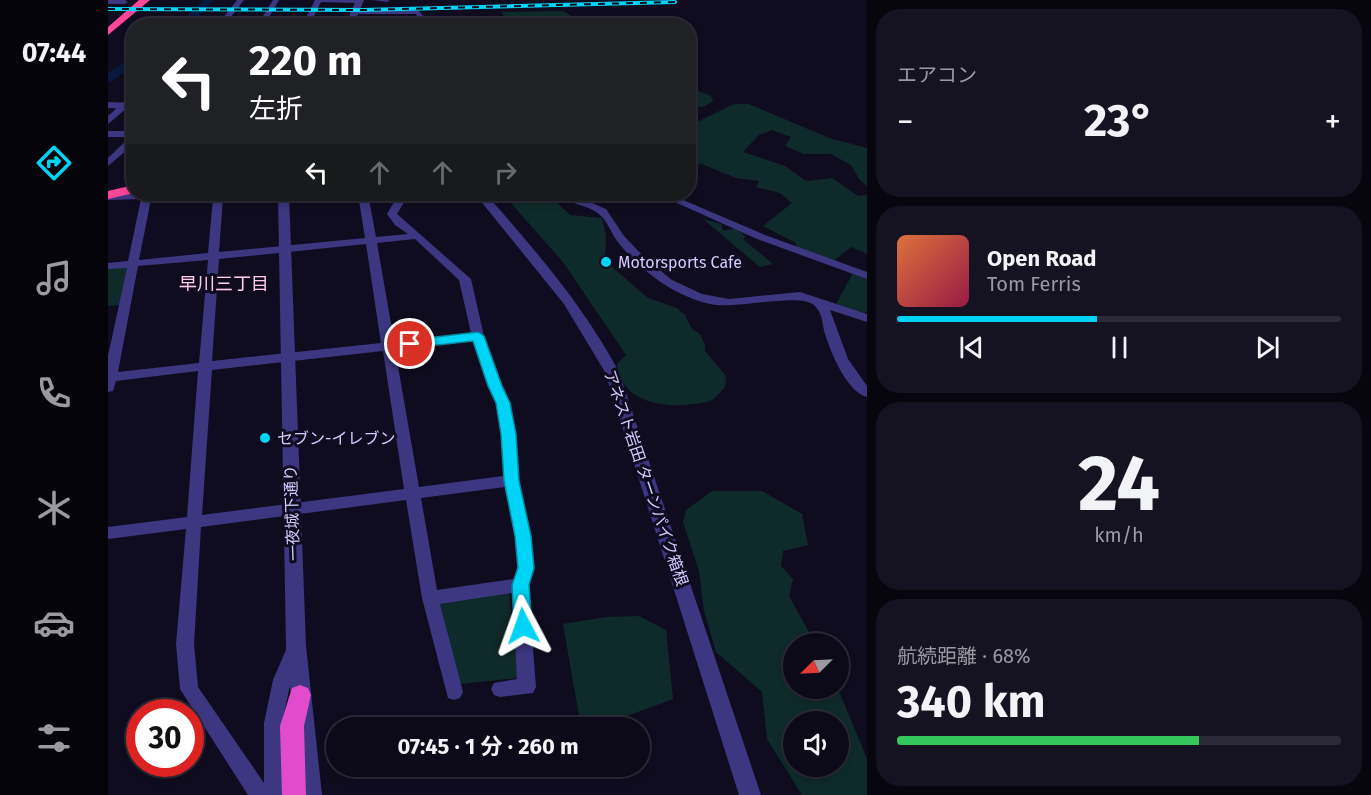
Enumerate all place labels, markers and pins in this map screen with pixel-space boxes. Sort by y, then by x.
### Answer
place label: Motorsports Cafe [618,253,742,272]
marker: Motorsports Cafe [599,255,613,269]
pin [384,318,435,369]
place label: セブン-イレブン [277,429,395,448]
marker: セブン-イレブン [258,431,272,445]

